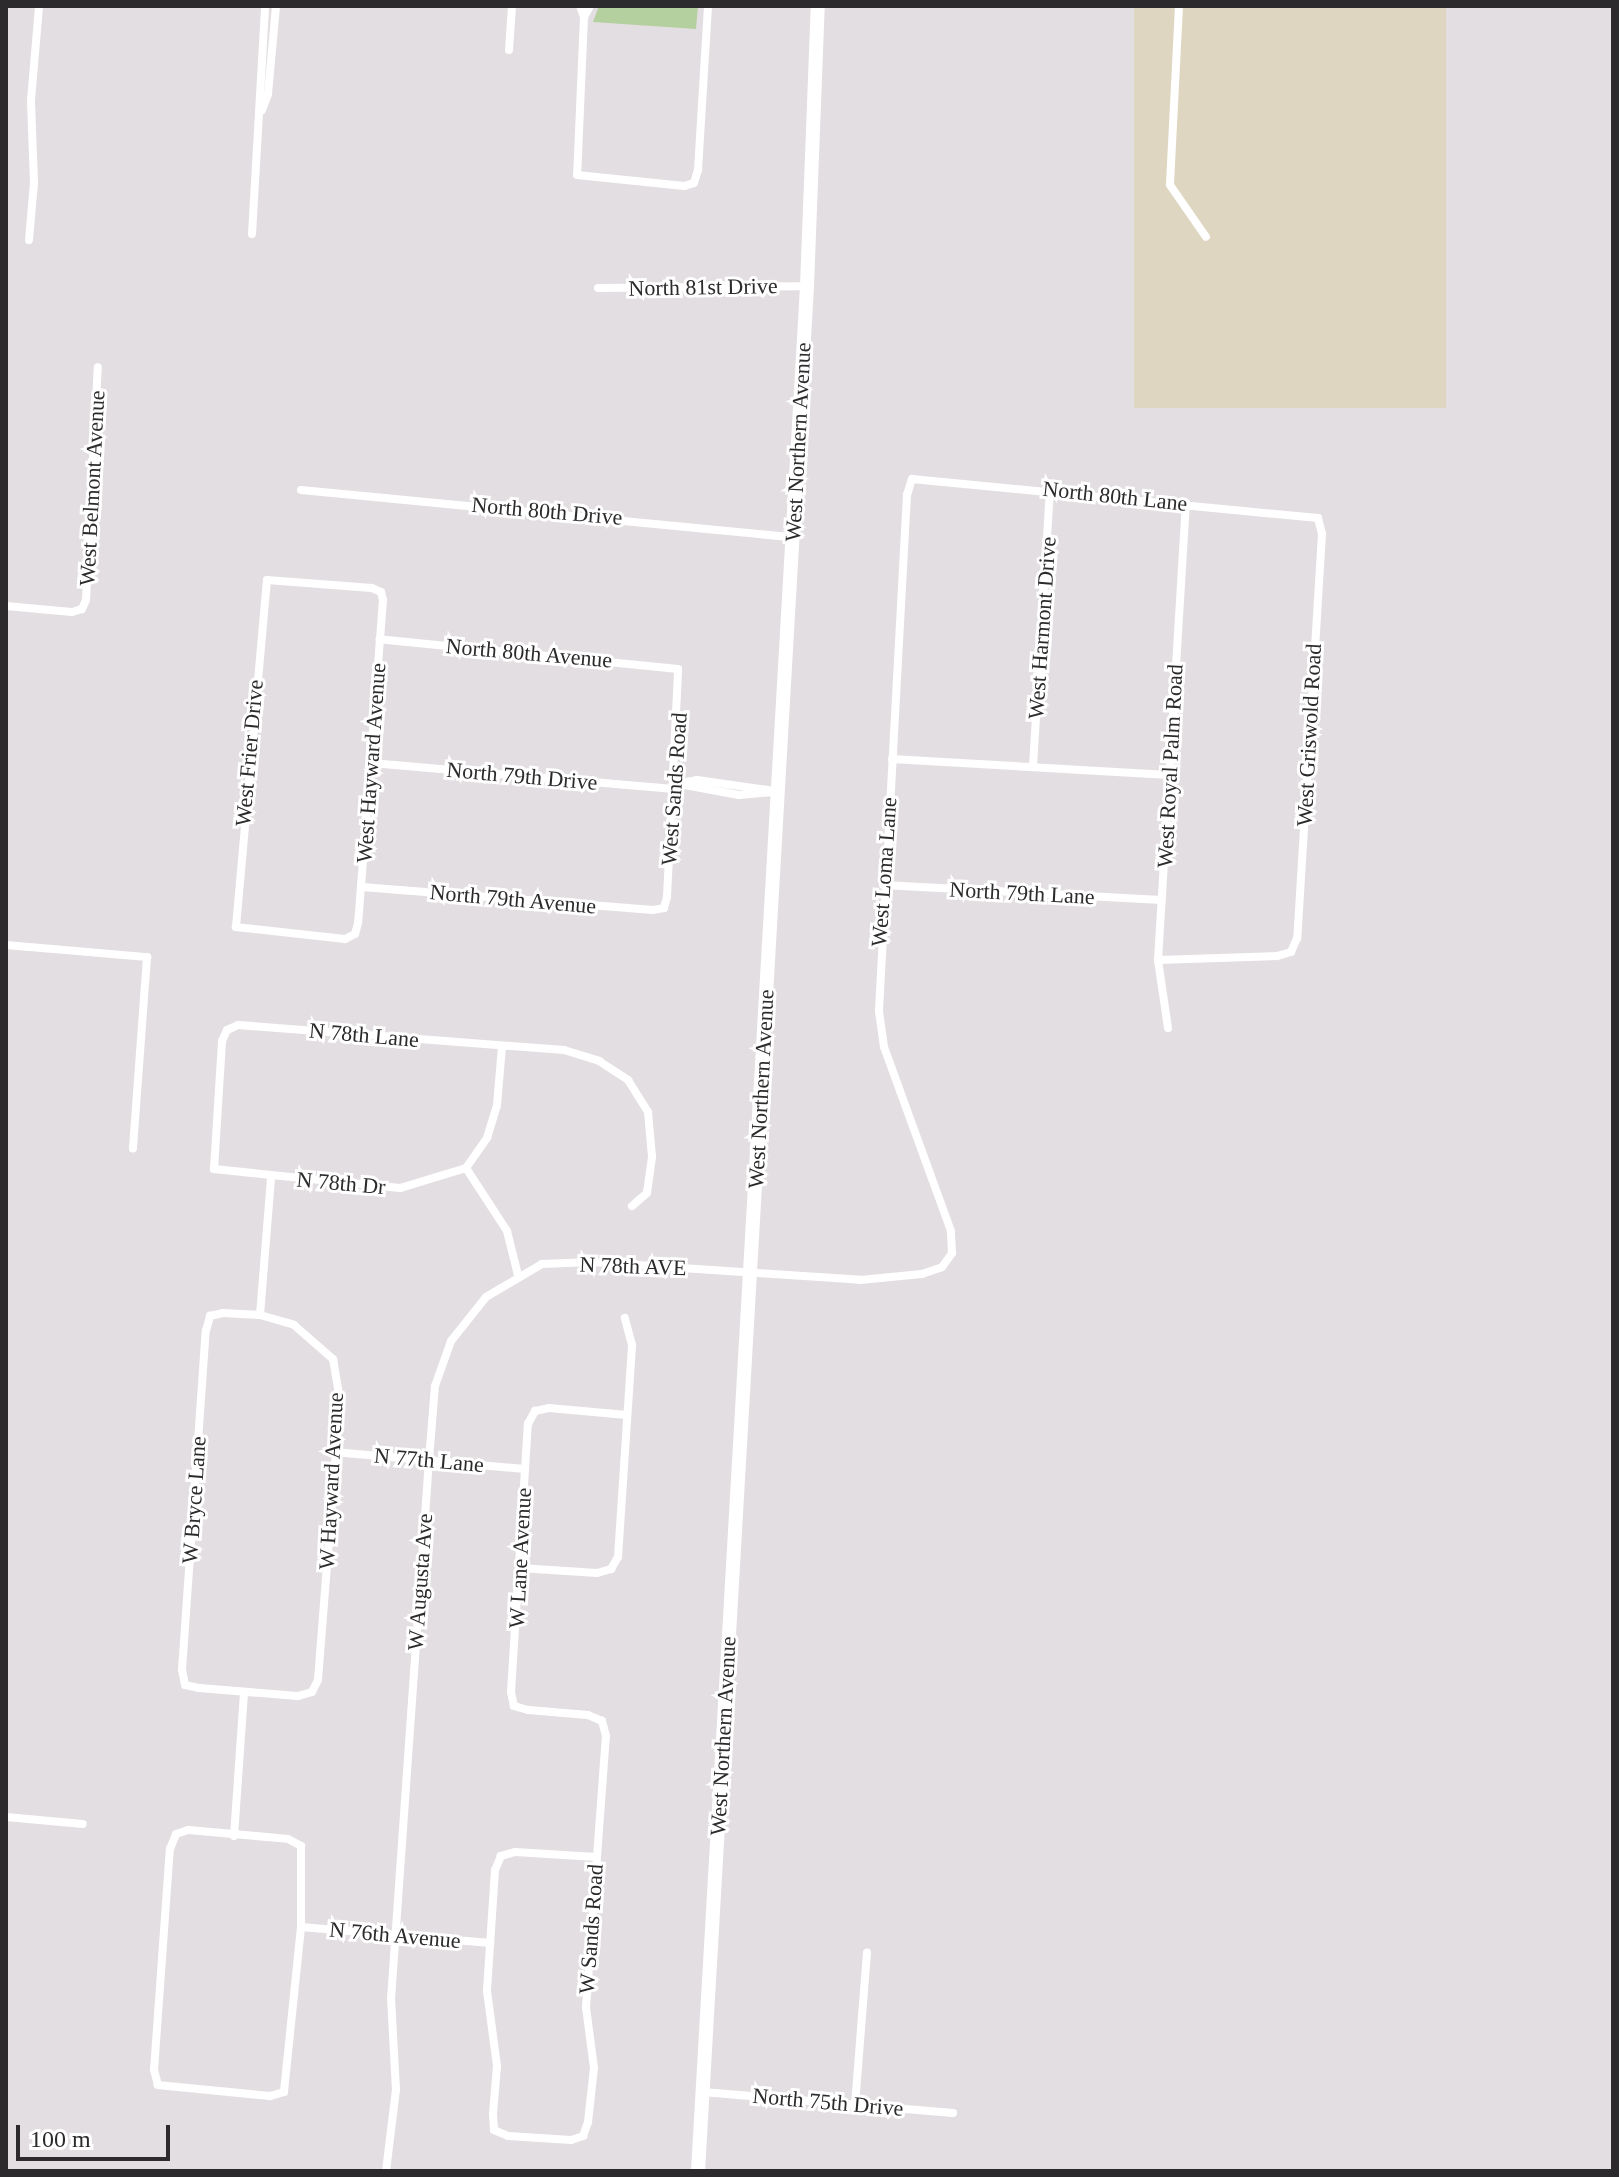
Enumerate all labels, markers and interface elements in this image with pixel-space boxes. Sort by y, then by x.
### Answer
street label: North 81st Drive [628,273,778,301]
street label: West Northern Avenue [780,341,816,543]
street label: West Belmont Avenue [74,389,110,587]
street label: North 80th Lane [1041,475,1189,517]
street label: North 80th Drive [470,491,624,531]
street label: West Harmont Drive [1022,536,1062,720]
street label: North 80th Avenue [444,633,614,673]
street label: West Griswold Road [1291,643,1327,827]
street label: West Hayward Avenue [351,661,391,865]
street label: West Royal Palm Road [1151,663,1189,869]
street label: West Frier Drive [229,678,269,828]
street label: West Sands Road [655,712,693,866]
street label: North 79th Drive [445,756,599,796]
street label: West Loma Lane [866,796,902,948]
street label: North 79th Lane [949,876,1095,910]
street label: North 79th Avenue [428,879,598,919]
street label: West Northern Avenue [743,988,779,1190]
street label: N 78th Lane [308,1017,420,1053]
street label: N 78th Dr [295,1166,387,1200]
street label: N 78th AVE [578,1251,688,1281]
street label: W Hayward Avenue [313,1391,349,1571]
street label: W Bryce Lane [176,1435,212,1565]
street label: N 77th Lane [373,1442,485,1478]
street label: W Lane Avenue [503,1486,537,1630]
street label: W Augusta Ave [402,1511,438,1653]
street label: West Northern Avenue [705,1635,741,1837]
street label: W Sands Road [573,1863,609,1995]
street label: N 76th Avenue [328,1916,462,1954]
street label: North 75th Drive [751,2082,905,2122]
scale bar [20,2109,174,2159]
text: 100 m [30,2126,91,2152]

